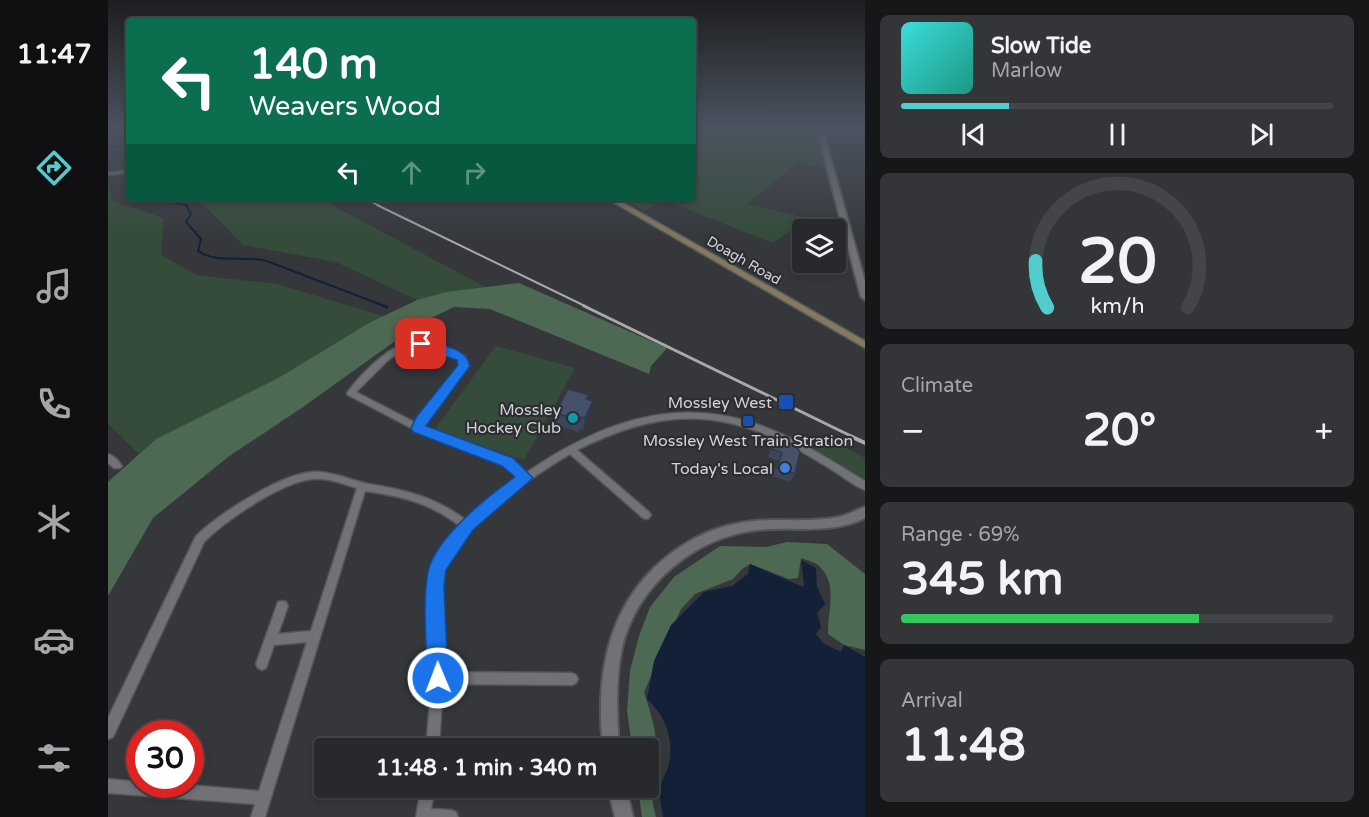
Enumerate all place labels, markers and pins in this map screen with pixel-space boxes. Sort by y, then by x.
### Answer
pin [395,318,446,369]
place label: Mossley West [668,393,772,413]
marker: Mossley West [777,393,795,411]
place label: Mossley Hockey Club [466,400,561,438]
marker: Mossley Hockey Club [566,411,580,425]
marker: Mossley West Train Stration [741,414,755,428]
place label: Mossley West Train Stration [643,431,853,451]
place label: Today's Local [671,459,773,479]
marker: Today's Local [778,461,792,475]

